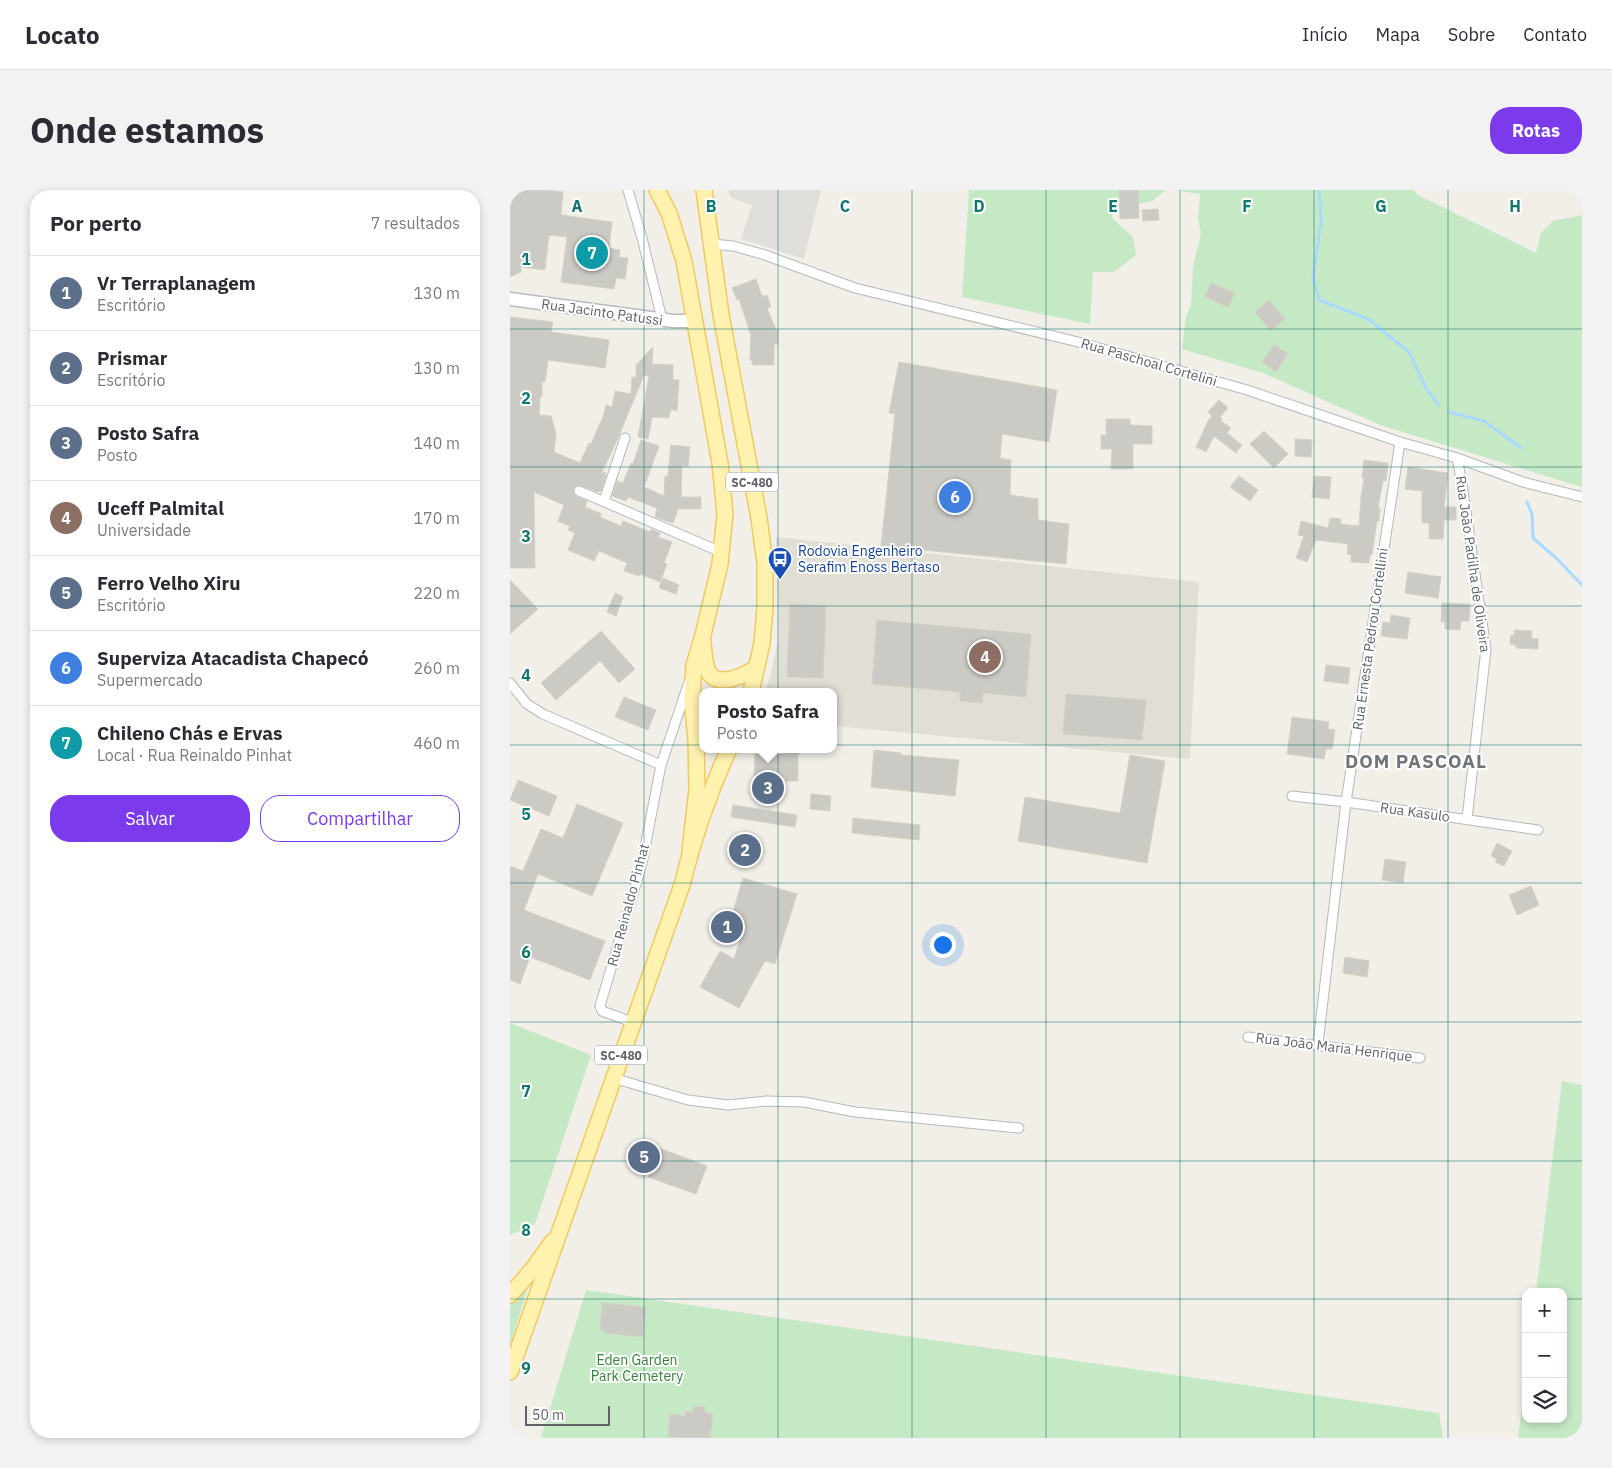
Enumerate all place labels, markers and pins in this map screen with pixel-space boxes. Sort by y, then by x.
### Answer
pin: 7 [576,234,608,272]
pin: 6 [939,478,971,516]
place label: Rodovia Engenheiro Serafim Enoss Bertaso [798,542,940,576]
bus stop icon: Rodovia Engenheiro Serafim Enoss Bertaso [767,546,793,580]
pin: 4 [969,638,1001,676]
pin: 3 [752,769,784,807]
pin: 2 [729,831,761,869]
pin: 1 [711,908,743,946]
pin: 5 [628,1138,660,1176]

